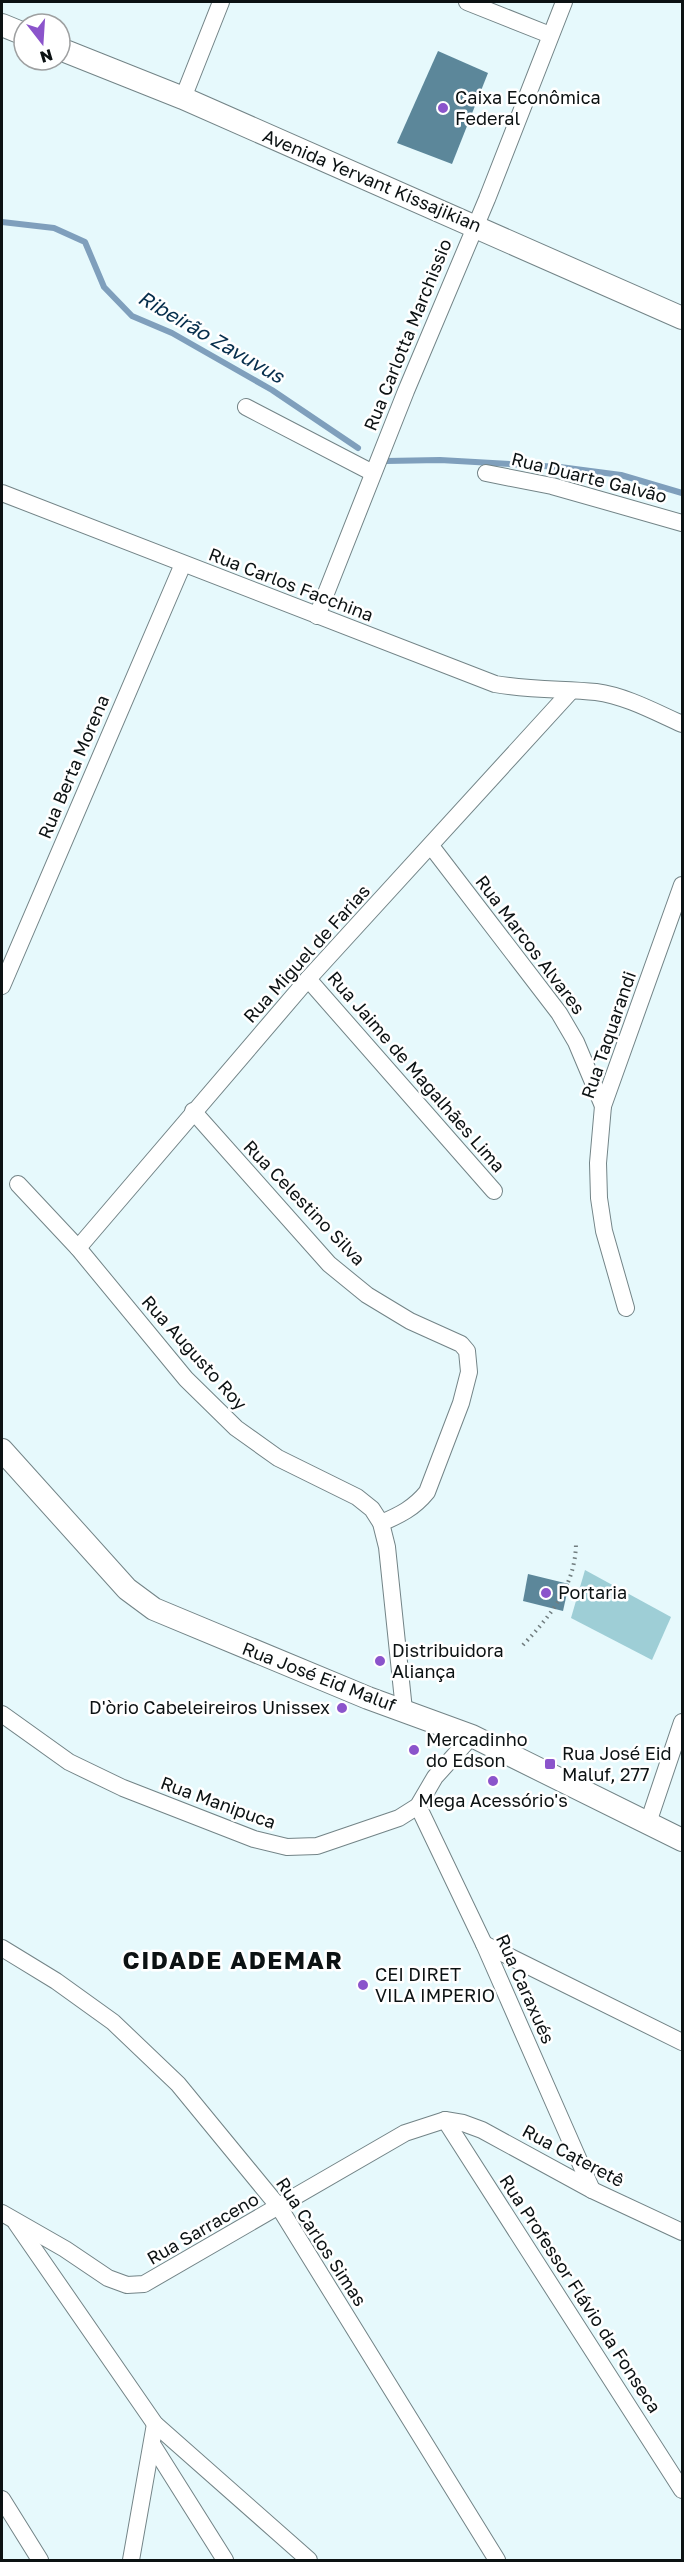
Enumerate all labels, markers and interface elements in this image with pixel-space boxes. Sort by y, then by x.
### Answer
north arrow [12,12,72,72]
text: N [38,45,55,68]
place label: Caixa Econômica Federal [455,86,601,129]
marker: Caixa Econômica Federal [436,101,450,115]
street label: Avenida Yervant Kissajikian [260,124,485,236]
street label: Rua Carlotta Marchissio [358,235,456,434]
water label: Ribeirão Zavuvus [134,285,290,388]
street label: Rua Duarte Galvão [509,447,669,507]
street label: Rua Carlos Facchina [206,543,377,626]
street label: Rua Berta Morena [33,691,113,842]
street label: Rua Marcos Alvares [471,871,590,1018]
street label: Rua Miguel de Farias [238,880,374,1027]
street label: Rua Jaime de Magalhães Lima [324,966,510,1176]
street label: Rua Taquarandi [576,968,640,1101]
street label: Rua Celestino Silva [239,1135,370,1269]
street label: Rua Augusto Roy [138,1290,252,1414]
place label: Portaria [558,1581,627,1603]
marker: Portaria [539,1586,553,1600]
street label: Rua José Eid Maluf [239,1637,400,1716]
place label: Distribuidora Aliança [392,1639,504,1682]
marker: Distribuidora Aliança [373,1654,387,1668]
place label: D'òrio Cabeleireiros Unissex [89,1696,330,1718]
marker: D'òrio Cabeleireiros Unissex [335,1701,349,1715]
place label: Mercadinho do Edson [426,1728,528,1771]
place label: Rua José Eid Maluf, 277 [562,1742,672,1785]
marker: Mercadinho do Edson [407,1743,421,1757]
marker: Rua José Eid Maluf, 277 [543,1757,557,1771]
street label: Rua Manipuca [158,1771,279,1833]
marker: Mega Acessório's [486,1774,500,1788]
place label: Mega Acessório's [418,1789,568,1811]
street label: Rua Caraxués [492,1930,560,2047]
district label: CIDADE ADEMAR [123,1945,343,1974]
place label: CEI DIRET VILA IMPERIO [375,1963,495,2006]
marker: CEI DIRET VILA IMPERIO [356,1978,370,1992]
street label: Rua Cateretê [519,2119,628,2191]
street label: Rua Professor Flávio da Fonseca [495,2170,666,2417]
street label: Rua Carlos Simas [272,2173,372,2310]
street label: Rua Sarraceno [143,2187,262,2269]

